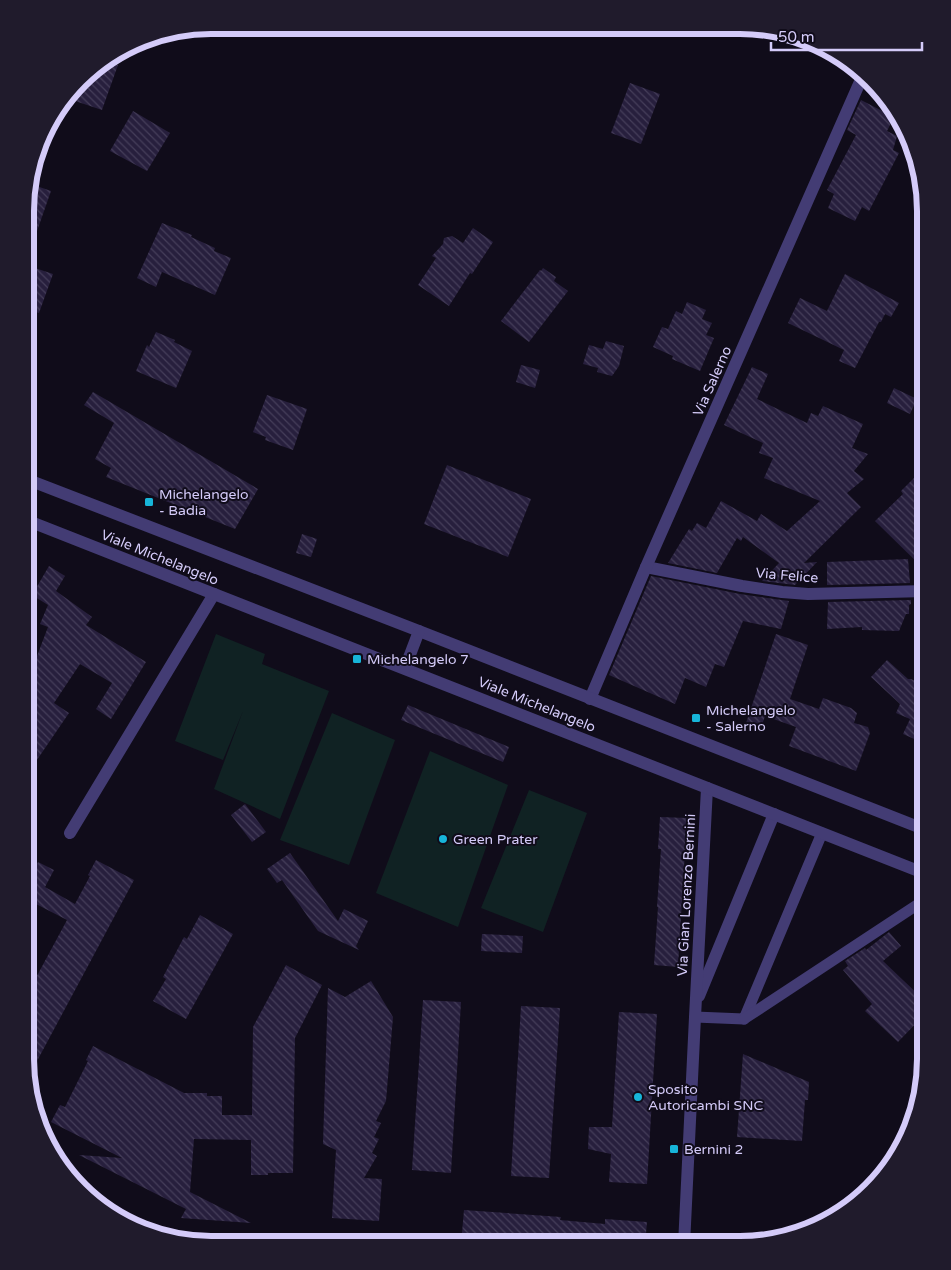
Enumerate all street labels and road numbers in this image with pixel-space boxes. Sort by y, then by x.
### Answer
street label: Via Salerno [689,344,735,419]
street label: Viale Michelangelo [98,526,221,589]
street label: Via Felice [755,564,819,587]
street label: Viale Michelangelo [475,673,598,736]
street label: Via Gian Lorenzo Bernini [674,813,699,977]

